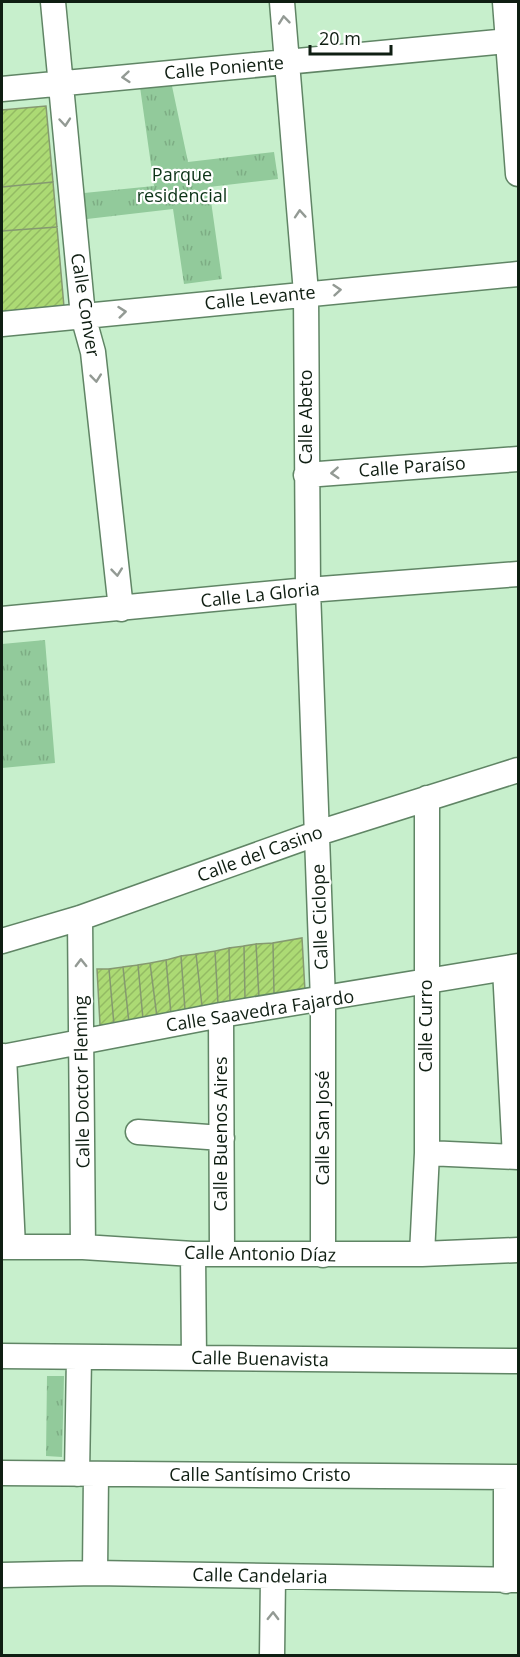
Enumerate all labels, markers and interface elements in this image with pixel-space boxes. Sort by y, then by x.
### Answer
one-way arrow [278,15,291,24]
scale bar [310,18,391,56]
text: 20 m [319,26,361,50]
street label: Calle Poniente [163,50,285,84]
one-way arrow [121,70,130,83]
one-way arrow [58,118,71,127]
park label: Parque residencial [137,162,227,207]
one-way arrow [293,209,306,218]
street label: Calle Conver [66,251,106,359]
street label: Calle Levante [203,279,316,315]
one-way arrow [333,284,342,297]
one-way arrow [118,306,127,319]
street label: Calle Abeto [293,370,317,464]
one-way arrow [89,374,102,383]
street label: Calle Paraíso [358,450,466,482]
one-way arrow [330,466,339,479]
one-way arrow [110,567,123,577]
street label: Calle La Gloria [199,576,321,612]
street label: Calle del Casino [194,819,326,887]
street label: Calle Ciclope [305,864,333,971]
one-way arrow [74,959,87,968]
street label: Calle Curro [413,979,437,1073]
street label: Calle Saavedra Fajardo [164,983,356,1037]
street label: Calle Doctor Fleming [67,995,95,1169]
street label: Calle Buenos Aires [208,1056,232,1212]
street label: Calle San José [310,1070,334,1186]
street label: Calle Antonio Díaz [184,1240,336,1266]
street label: Calle Buenavista [191,1345,329,1371]
street label: Calle Santísimo Cristo [169,1462,351,1486]
street label: Calle Candelaria [192,1562,328,1588]
one-way arrow [267,1612,279,1621]

